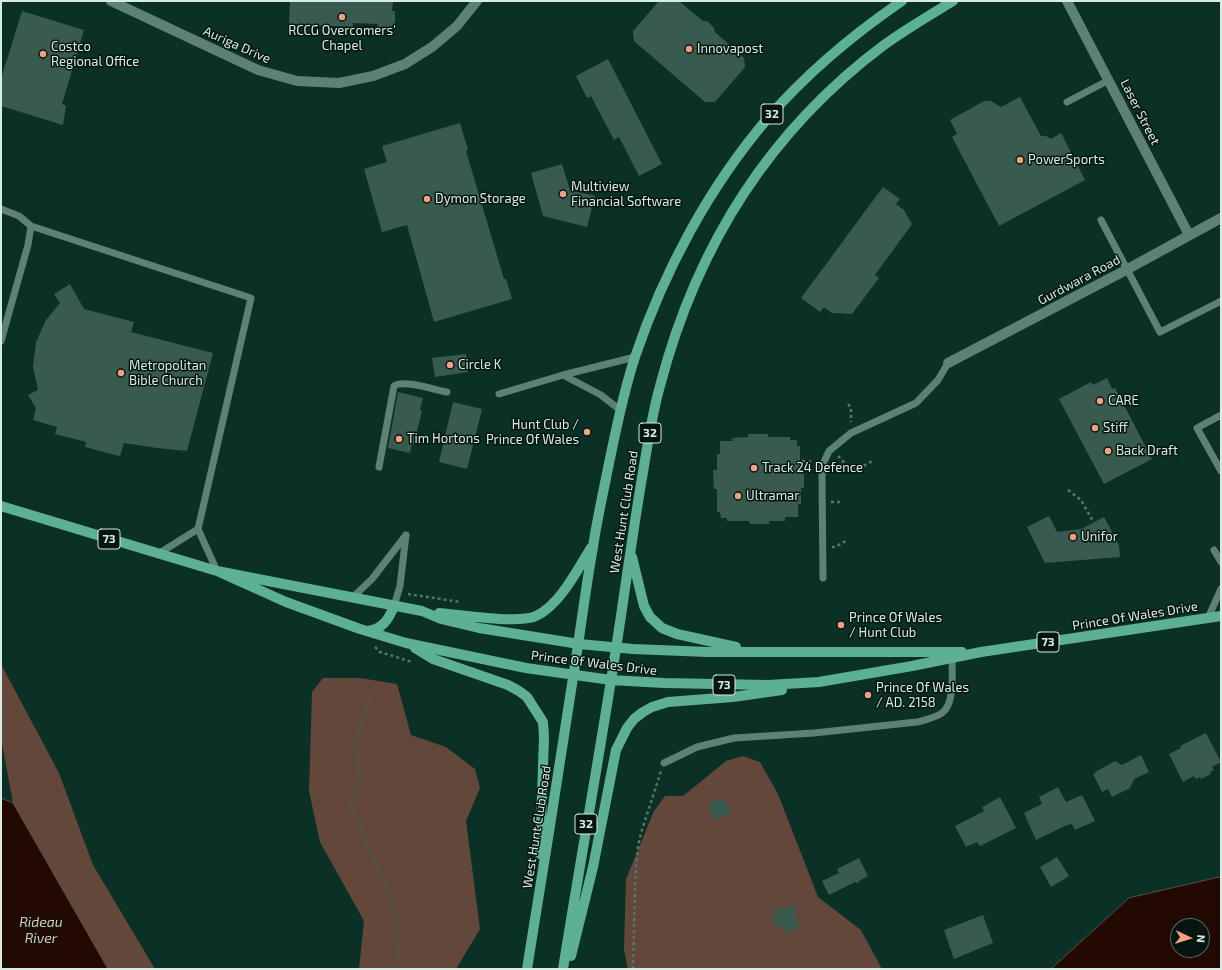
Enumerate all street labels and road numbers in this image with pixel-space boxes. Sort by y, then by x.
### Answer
street label: Auriga Drive [201,23,273,67]
street label: Laser Street [1117,77,1163,147]
road number: 32 [761,104,783,124]
street label: Gurdwara Road [1035,252,1123,308]
road number: 32 [639,423,661,443]
street label: West Hunt Club Road [607,450,641,574]
road number: 73 [98,529,120,549]
street label: Prince Of Wales Drive [1071,598,1199,634]
road number: 73 [1037,632,1059,652]
street label: Prince Of Wales Drive [530,648,658,678]
road number: 73 [713,675,735,695]
street label: West Hunt Club Road [520,765,554,889]
road number: 32 [575,814,597,834]

